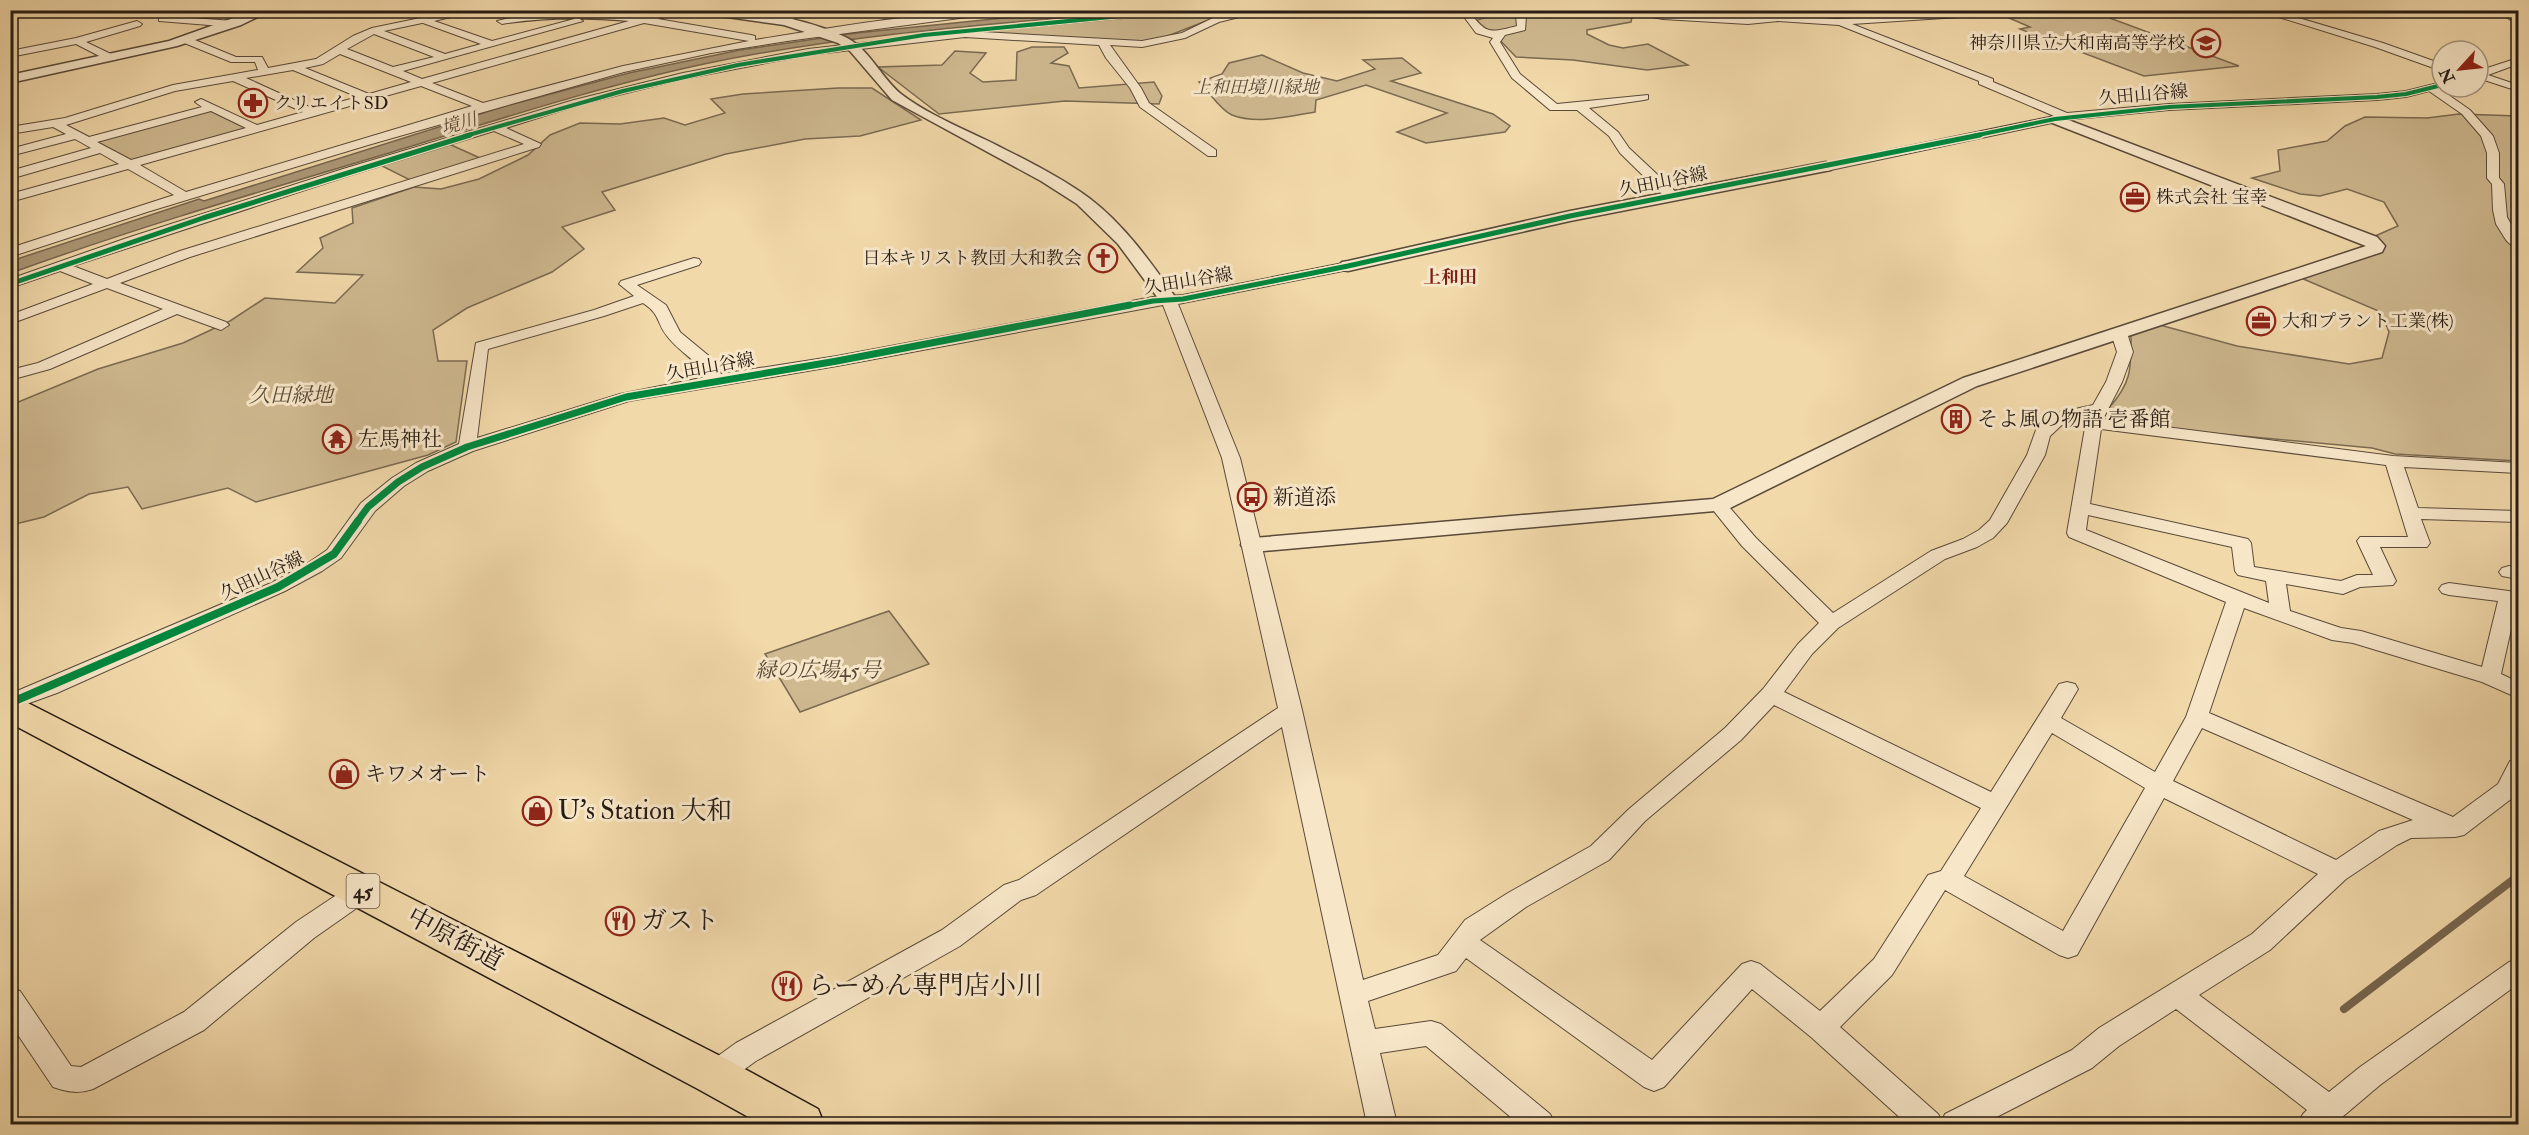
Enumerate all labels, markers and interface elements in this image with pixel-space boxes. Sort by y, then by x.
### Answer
school or university icon: 神奈川県立大和南高等学校 [2190,27,2222,59]
place label: 神奈川県立大和南高等学校 [1969,32,2185,55]
north arrow [2430,39,2490,99]
text: N [2435,64,2460,87]
park label: 上和田境川緑地 [1193,76,1321,99]
street label: 久田山谷線 [2097,80,2189,110]
pharmacy icon: クリエイトSD [237,87,269,119]
place label: クリエイトSD [274,92,388,115]
water label: 境川 [439,107,481,140]
street label: 久田山谷線 [1617,162,1709,202]
office icon: 株式会社 宝幸 [2119,181,2151,213]
place label: 株式会社 宝幸 [2156,186,2268,209]
church icon: 日本キリスト教団 大和教会 [1087,242,1119,274]
place label: 日本キリスト教団 大和教会 [863,247,1082,270]
street label: 久田山谷線 [1142,263,1234,299]
district label: 上和田 [1423,266,1477,289]
office icon: 大和プラント工業(株) [2245,305,2277,337]
place label: 大和プラント工業(株) [2282,310,2454,333]
street label: 久田山谷線 [664,348,756,386]
park label: 久田緑地 [249,382,335,409]
building icon: そよ風の物語 壱番館 [1940,403,1972,435]
place label: そよ風の物語 壱番館 [1977,406,2170,433]
temple icon: 左馬神社 [321,423,353,455]
place label: 左馬神社 [358,426,442,453]
bus stop icon: 新道添 [1236,481,1268,513]
place label: 新道添 [1273,484,1336,511]
street label: 久田山谷線 [216,547,308,605]
park label: 緑の広場45号 [755,657,883,684]
shop icon: キワメオート [328,758,360,790]
place label: キワメオート [365,761,490,788]
shop icon: U’s Station 大和 [521,795,553,827]
place label: U’s Station 大和 [558,795,733,827]
road number: 45 [346,874,380,908]
street label: 中原街道 [402,900,508,978]
restaurant icon: ガスト [604,905,636,937]
place label: ガスト [641,905,719,937]
restaurant icon: らーめん専門店小川 [771,970,803,1002]
place label: らーめん専門店小川 [808,970,1042,1002]

